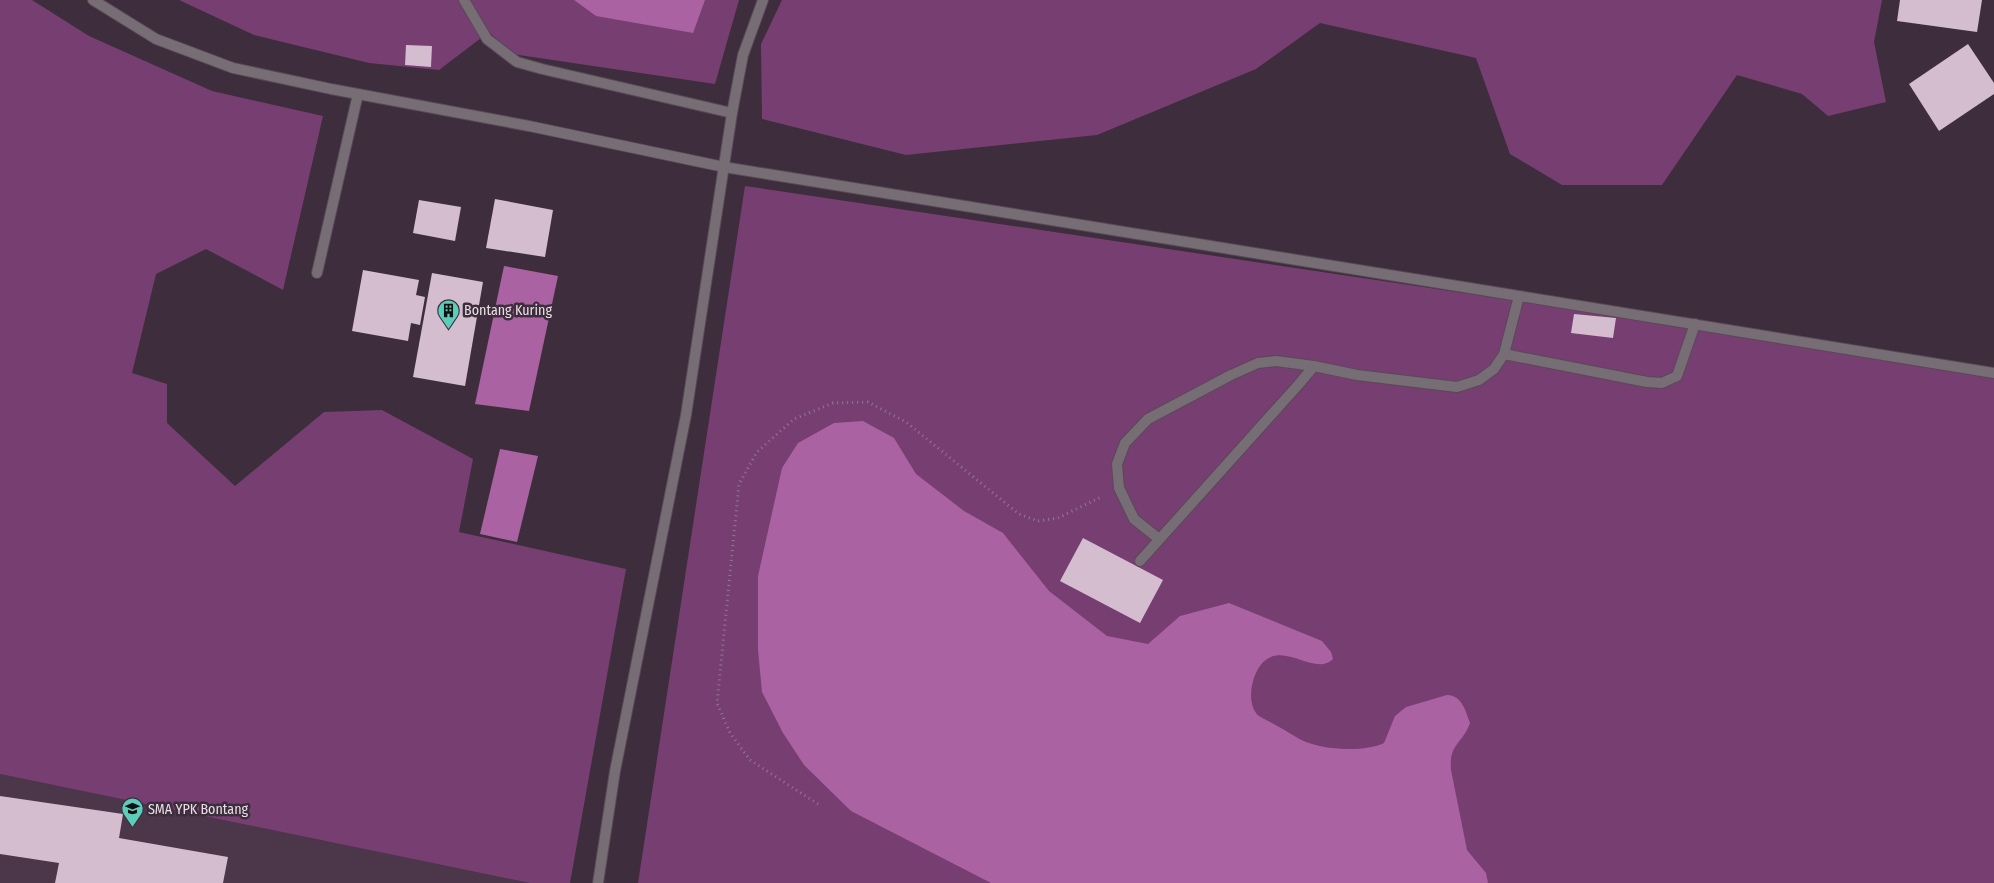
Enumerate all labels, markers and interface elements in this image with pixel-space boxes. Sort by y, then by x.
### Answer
building icon: Bontang Kuring [436,298,460,329]
place label: Bontang Kuring [464,302,552,319]
school or university icon: SMA YPK Bontang [120,797,144,828]
place label: SMA YPK Bontang [148,801,249,818]

